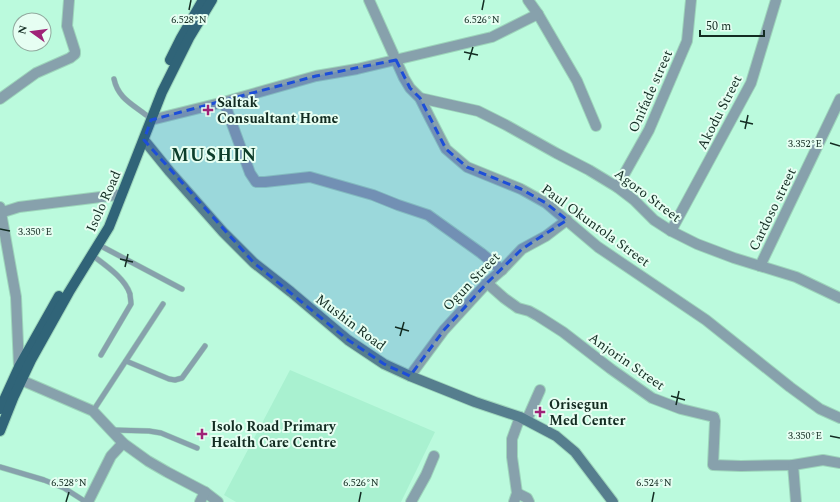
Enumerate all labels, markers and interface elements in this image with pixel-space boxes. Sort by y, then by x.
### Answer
north arrow [12,12,52,52]
text: 6.528°N [171,12,207,28]
text: 6.526°N [464,12,500,28]
scale bar [700,12,764,38]
text: 50 m [706,17,731,36]
text: N [13,23,32,36]
street label: Onifade street [623,46,678,136]
street label: Akodu Street [692,71,747,153]
place label: Saltak Consualtant Home [217,92,339,129]
marker: Saltak Consualtant Home [202,104,214,116]
text: 3.352°E [788,136,822,152]
district label: MUSHIN [171,142,257,169]
street label: Agoro Street [610,163,685,227]
street label: Cardoso street [743,164,802,254]
street label: Isolo Road [80,167,126,236]
street label: Paul Okuntola Street [537,179,654,272]
text: 3.350°E [18,224,52,240]
street label: Ogun Street [438,247,505,316]
street label: Mushin Road [311,289,390,356]
street label: Anjorin Street [584,327,669,396]
place label: Orisegun Med Center [549,394,626,431]
marker: Orisegun Med Center [534,406,546,418]
place label: Isolo Road Primary Health Care Centre [211,416,337,453]
marker: Isolo Road Primary Health Care Centre [196,428,208,440]
text: 3.350°E [788,428,822,444]
text: 6.528°N [51,475,87,491]
text: 6.526°N [343,475,379,491]
text: 6.524°N [636,475,672,491]

